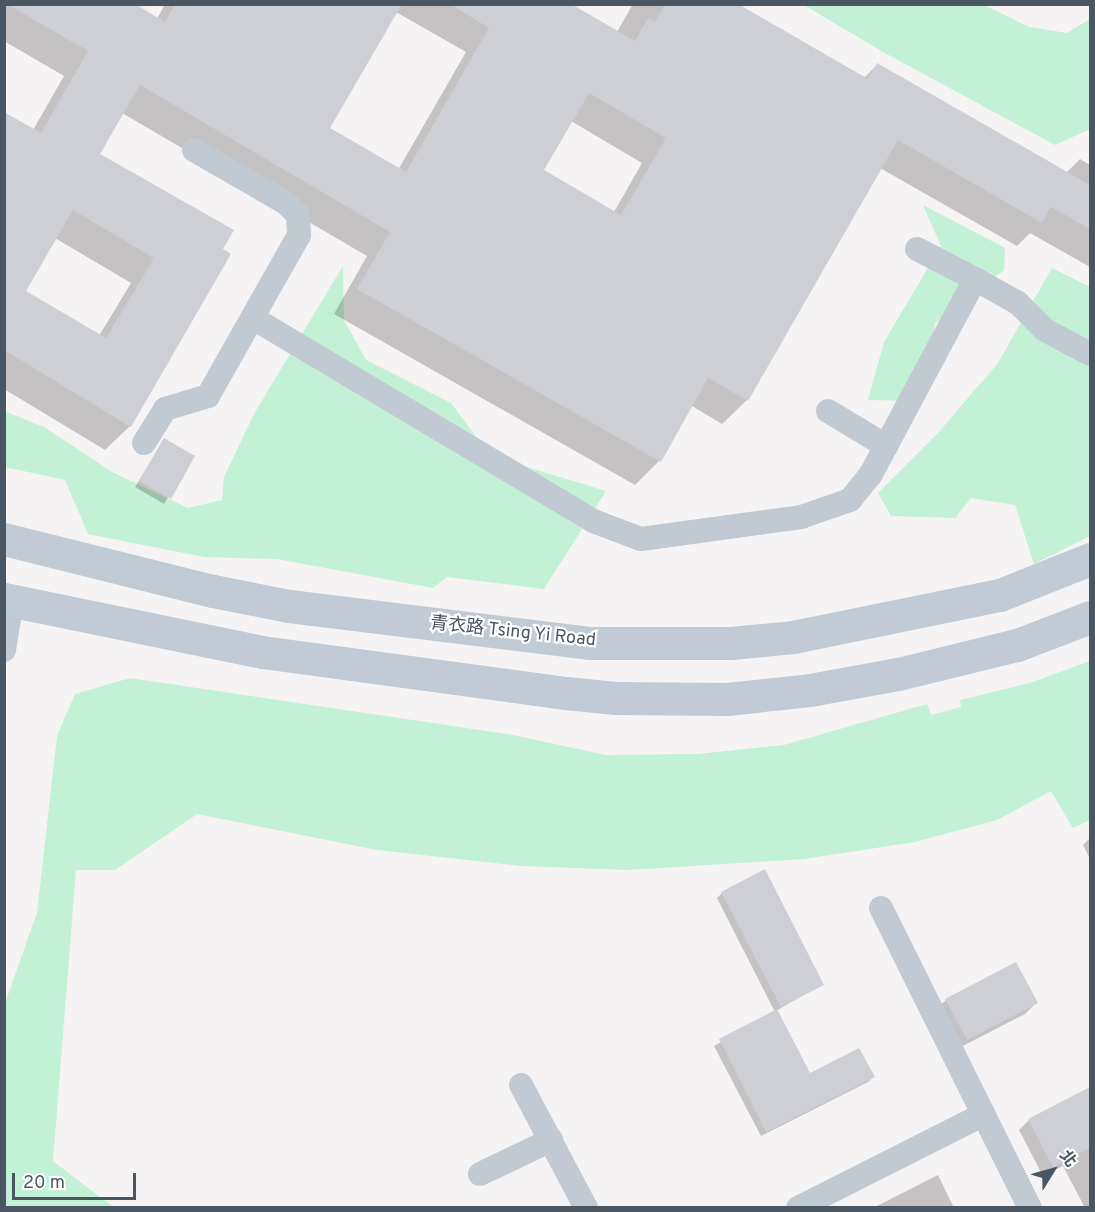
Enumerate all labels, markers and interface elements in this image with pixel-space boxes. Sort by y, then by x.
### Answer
street label: 青衣路 Tsing Yi Road [429,614,597,652]
north arrow [1023,1140,1083,1200]
text: 北 [1055,1147,1080,1172]
scale bar [15,1161,140,1199]
text: 20 m [23,1172,65,1195]

